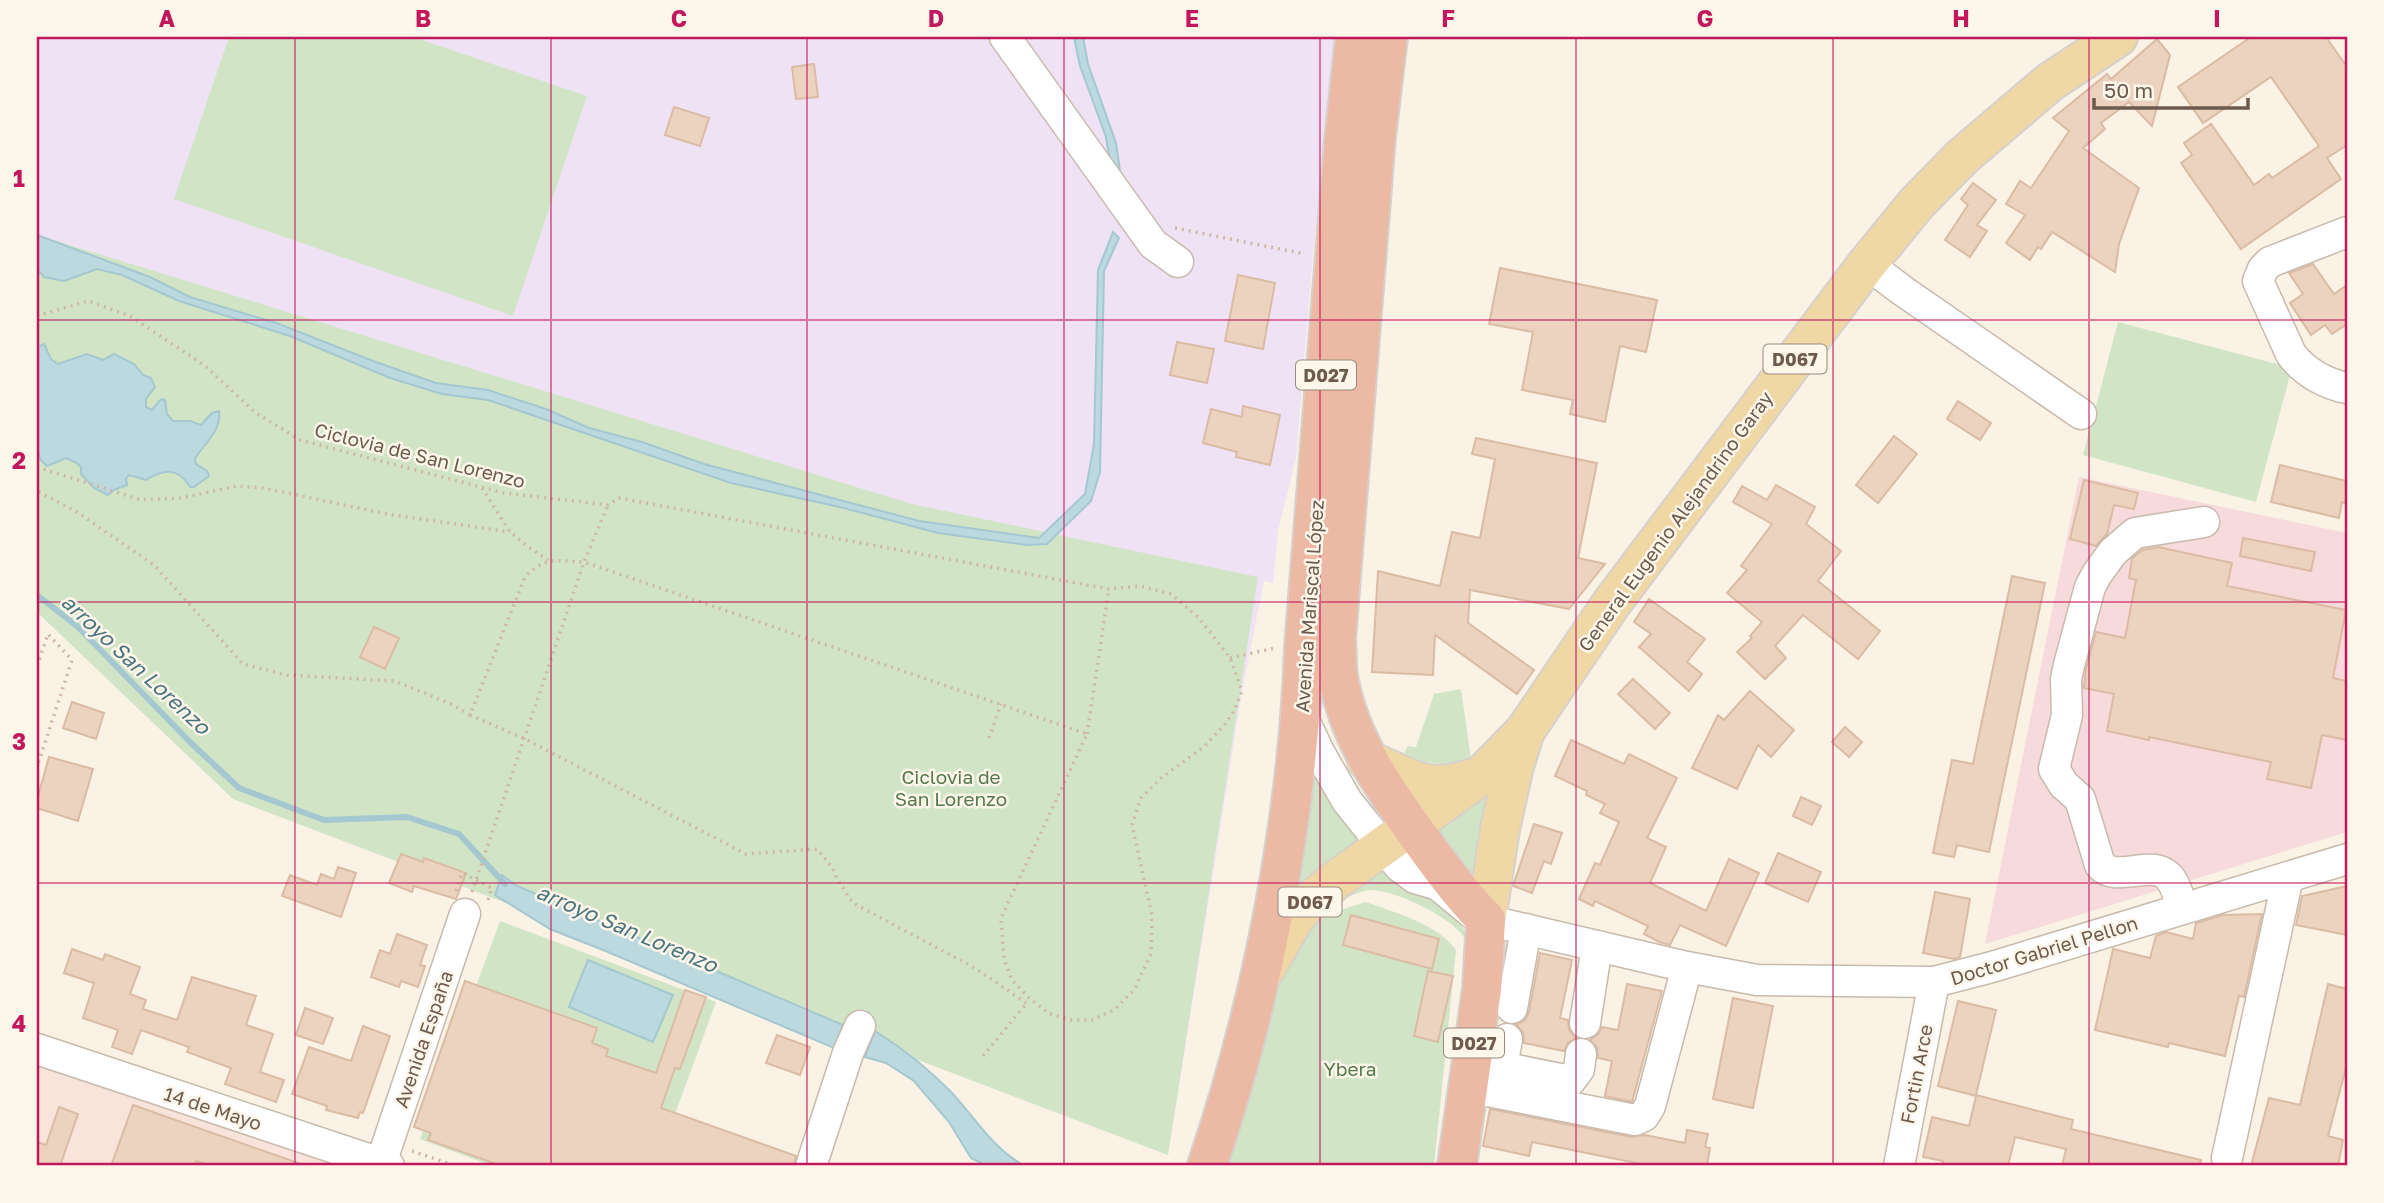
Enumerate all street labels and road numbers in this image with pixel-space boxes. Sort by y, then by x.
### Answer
road number: D067 [1764,344,1826,374]
road number: D027 [1296,360,1356,390]
street label: General Eugenio Alejandrino Garay [1573,386,1777,655]
street label: Ciclovia de San Lorenzo [312,418,528,492]
street label: Avenida Mariscal López [1290,499,1328,713]
road number: D067 [1278,888,1342,917]
street label: Doctor Gabriel Pellon [1948,911,2140,989]
street label: Avenida España [389,967,457,1111]
street label: Fortin Arce [1895,1022,1937,1126]
road number: D027 [1444,1028,1504,1058]
street label: 14 de Mayo [161,1081,265,1135]

